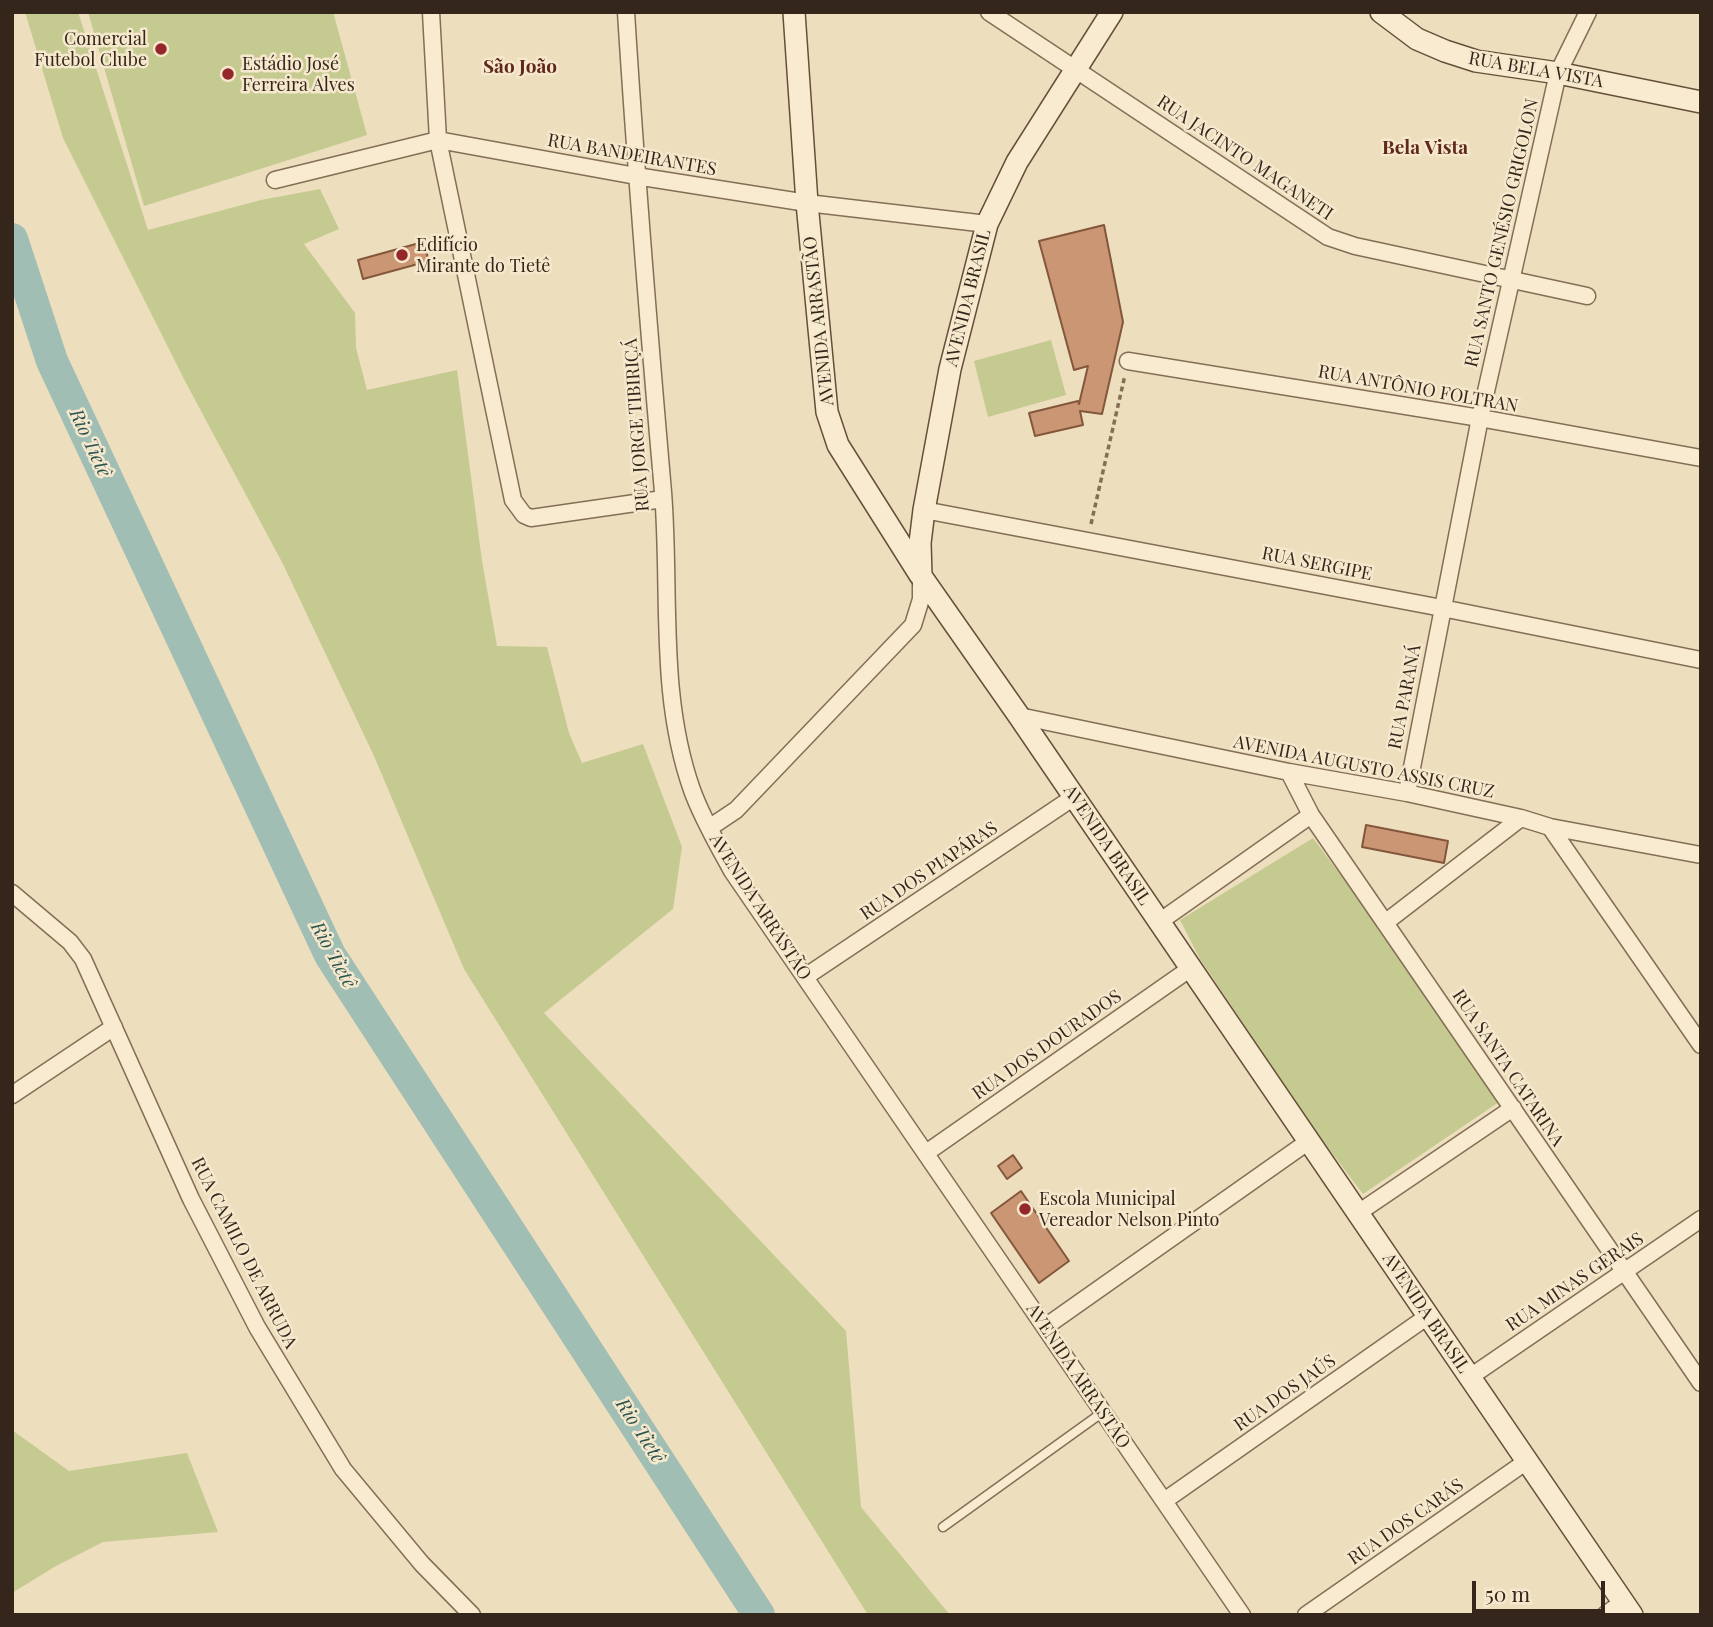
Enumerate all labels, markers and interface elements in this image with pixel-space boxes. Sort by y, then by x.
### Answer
place label: Comercial Futebol Clube [34,28,147,70]
marker: Comercial Futebol Clube [153,41,169,57]
street label: RUA BELA VISTA [1467,48,1605,92]
place label: Estádio José Ferreira Alves [242,53,355,96]
district label: São João [483,56,557,78]
marker: Estádio José Ferreira Alves [220,66,236,82]
street label: RUA JACINTO MAGANETI [1153,91,1337,225]
street label: RUA SANTO GENÉSIO GRIGOLON [1461,97,1543,369]
street label: RUA BANDEIRANTES [546,130,718,180]
district label: Bela Vista [1382,137,1468,159]
street label: AVENIDA BRASIL [941,227,995,369]
place label: Edifício Mirante do Tietê [416,234,550,276]
street label: AVENIDA ARRASTÃO [799,235,839,407]
marker: Edifício Mirante do Tietê [394,247,410,263]
street label: RUA JORGE TIBIRIÇÁ [620,338,654,512]
street label: RUA ANTÔNIO FOLTRAN [1316,361,1520,417]
water label: Rio Tietê [64,405,116,481]
street label: RUA SERGIPE [1260,543,1374,585]
street label: RUA PARANÁ [1384,643,1426,751]
street label: AVENIDA AUGUSTO ASSIS CRUZ [1232,731,1496,803]
street label: AVENIDA BRASIL [1059,781,1155,909]
street label: RUA DOS PIAPÁRAS [856,817,1002,925]
street label: AVENIDA ARRASTÃO [705,830,815,984]
water label: Rio Tietê [305,918,361,992]
street label: RUA DOS DOURADOS [968,985,1126,1105]
street label: RUA SANTA CATARINA [1447,986,1569,1150]
street label: RUA CAMILO DE ARRUDA [186,1154,302,1352]
place label: Escola Municipal Vereador Nelson Pinto [1039,1188,1219,1230]
marker: Escola Municipal Vereador Nelson Pinto [1017,1201,1033,1217]
street label: RUA MINAS GERAIS [1502,1228,1648,1336]
street label: AVENIDA BRASIL [1378,1249,1474,1377]
street label: AVENIDA ARRASTÃO [1021,1299,1135,1453]
street label: RUA DOS JAÚS [1230,1350,1340,1436]
water label: Rio Tietê [611,1394,669,1468]
street label: RUA DOS CARÁS [1344,1474,1468,1570]
scale bar [1475,1568,1608,1612]
text: 50 m [1485,1579,1530,1607]

